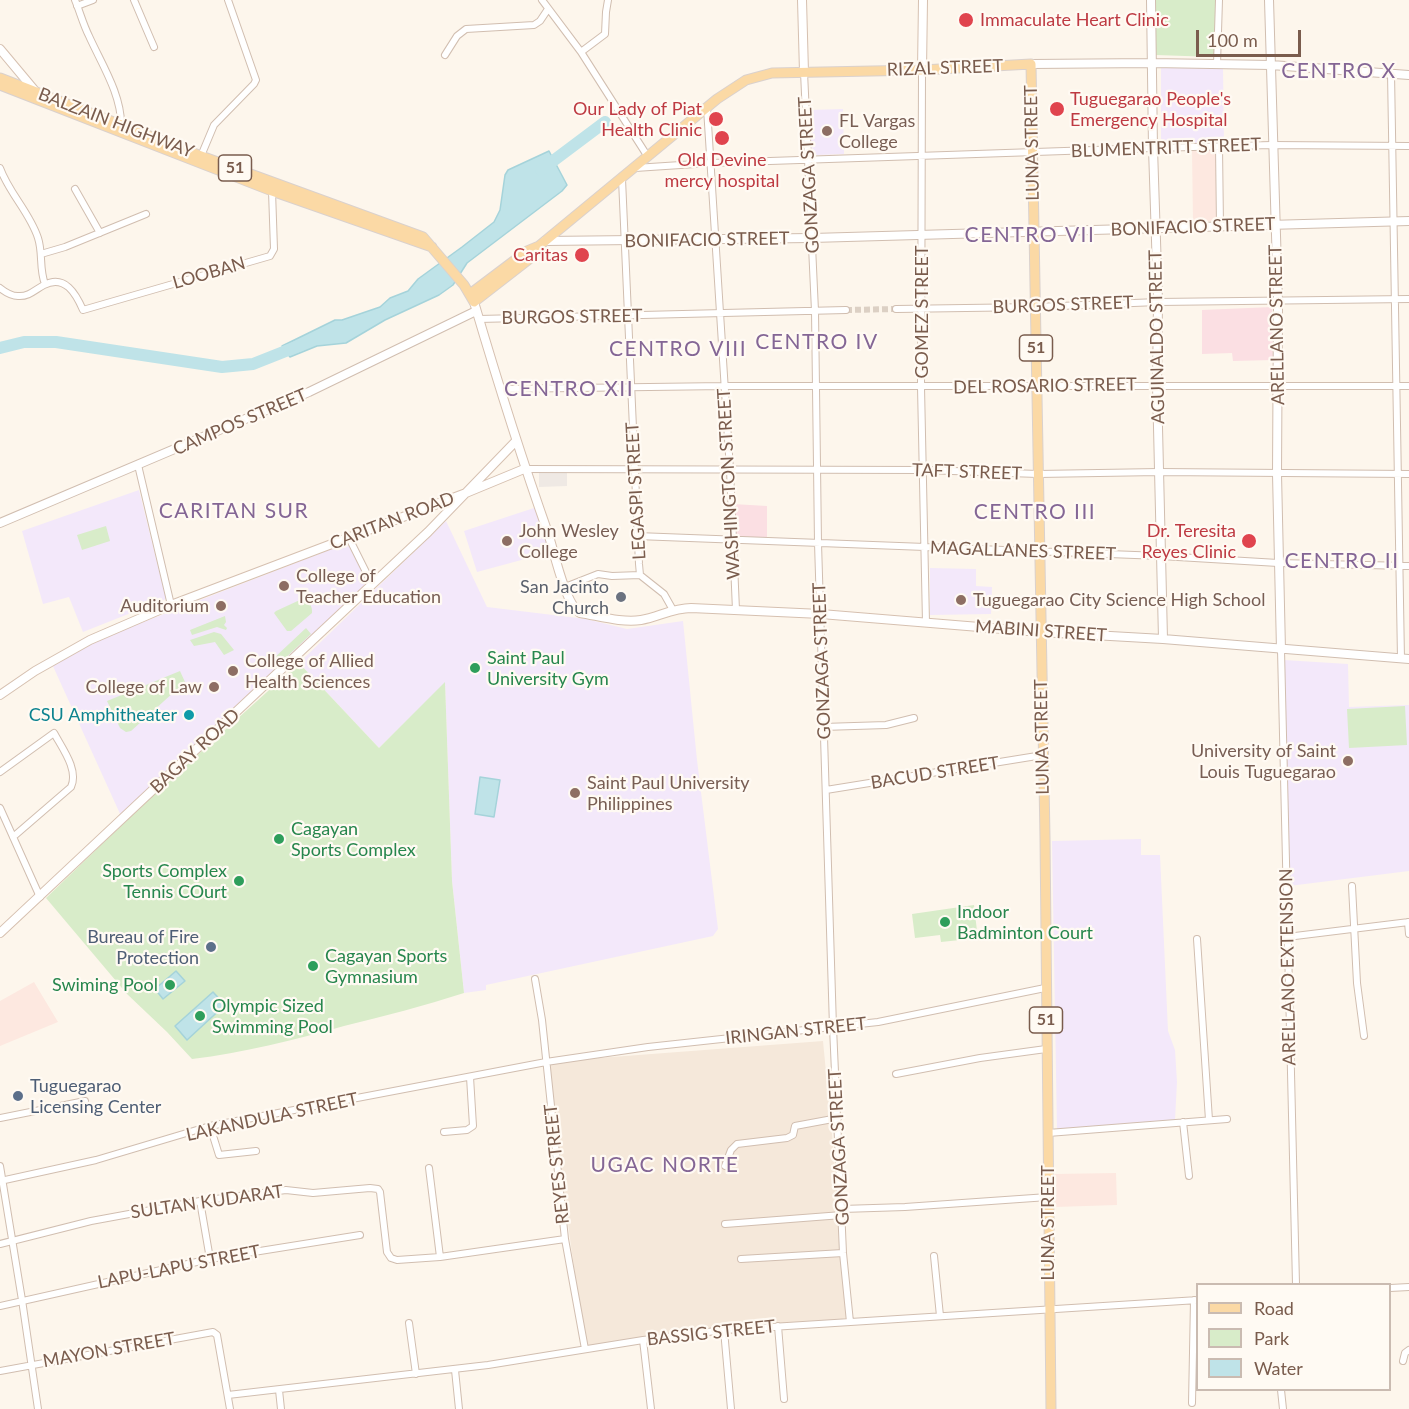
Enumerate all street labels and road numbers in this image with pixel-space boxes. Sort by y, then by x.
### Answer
street label: RIZAL STREET [887,55,1003,81]
street label: BALZAIN HIGHWAY [35,83,197,163]
street label: LUNA STREET [1020,85,1044,201]
street label: GONZAGA STREET [794,96,824,254]
street label: BLUMENTRITT STREET [1070,134,1262,162]
road number: 51 [218,155,252,181]
street label: BONIFACIO STREET [1110,213,1276,241]
street label: BONIFACIO STREET [624,228,790,252]
street label: GOMEZ STREET [911,245,933,379]
street label: ARELLANO STREET [1265,245,1289,405]
street label: AGUINALDO STREET [1145,250,1169,424]
street label: LOOBAN [170,252,248,294]
street label: BURGOS STREET [992,292,1134,318]
street label: BURGOS STREET [501,305,643,329]
road number: 51 [1020,335,1052,361]
street label: DEL ROSARIO STREET [953,374,1137,398]
street label: CAMPOS STREET [170,384,310,460]
street label: WASHINGTON STREET [713,388,745,580]
street label: LEGASPI STREET [622,422,650,560]
street label: TAFT STREET [912,459,1022,485]
street label: CARITAN ROAD [327,487,457,555]
street label: MAGALLANES STREET [930,537,1116,565]
street label: GONZAGA STREET [808,582,836,740]
street label: MABINI STREET [974,616,1108,646]
street label: LUNA STREET [1030,679,1054,795]
street label: BAGAY ROAD [146,704,244,798]
street label: BACUD STREET [869,752,1001,794]
street label: ARELLANO EXTENSION [1275,868,1301,1066]
road number: 51 [1030,1007,1062,1033]
street label: IRINGAN STREET [724,1013,868,1049]
street label: GONZAGA STREET [824,1068,854,1226]
street label: LAKANDULA STREET [184,1088,360,1146]
street label: REYES STREET [540,1103,574,1225]
street label: LUNA STREET [1037,1165,1059,1281]
street label: SULTAN KUDARAT [129,1181,285,1223]
street label: LAPU-LAPU STREET [96,1241,262,1293]
street label: BASSIG STREET [646,1316,776,1350]
street label: MAYON STREET [41,1328,177,1372]

